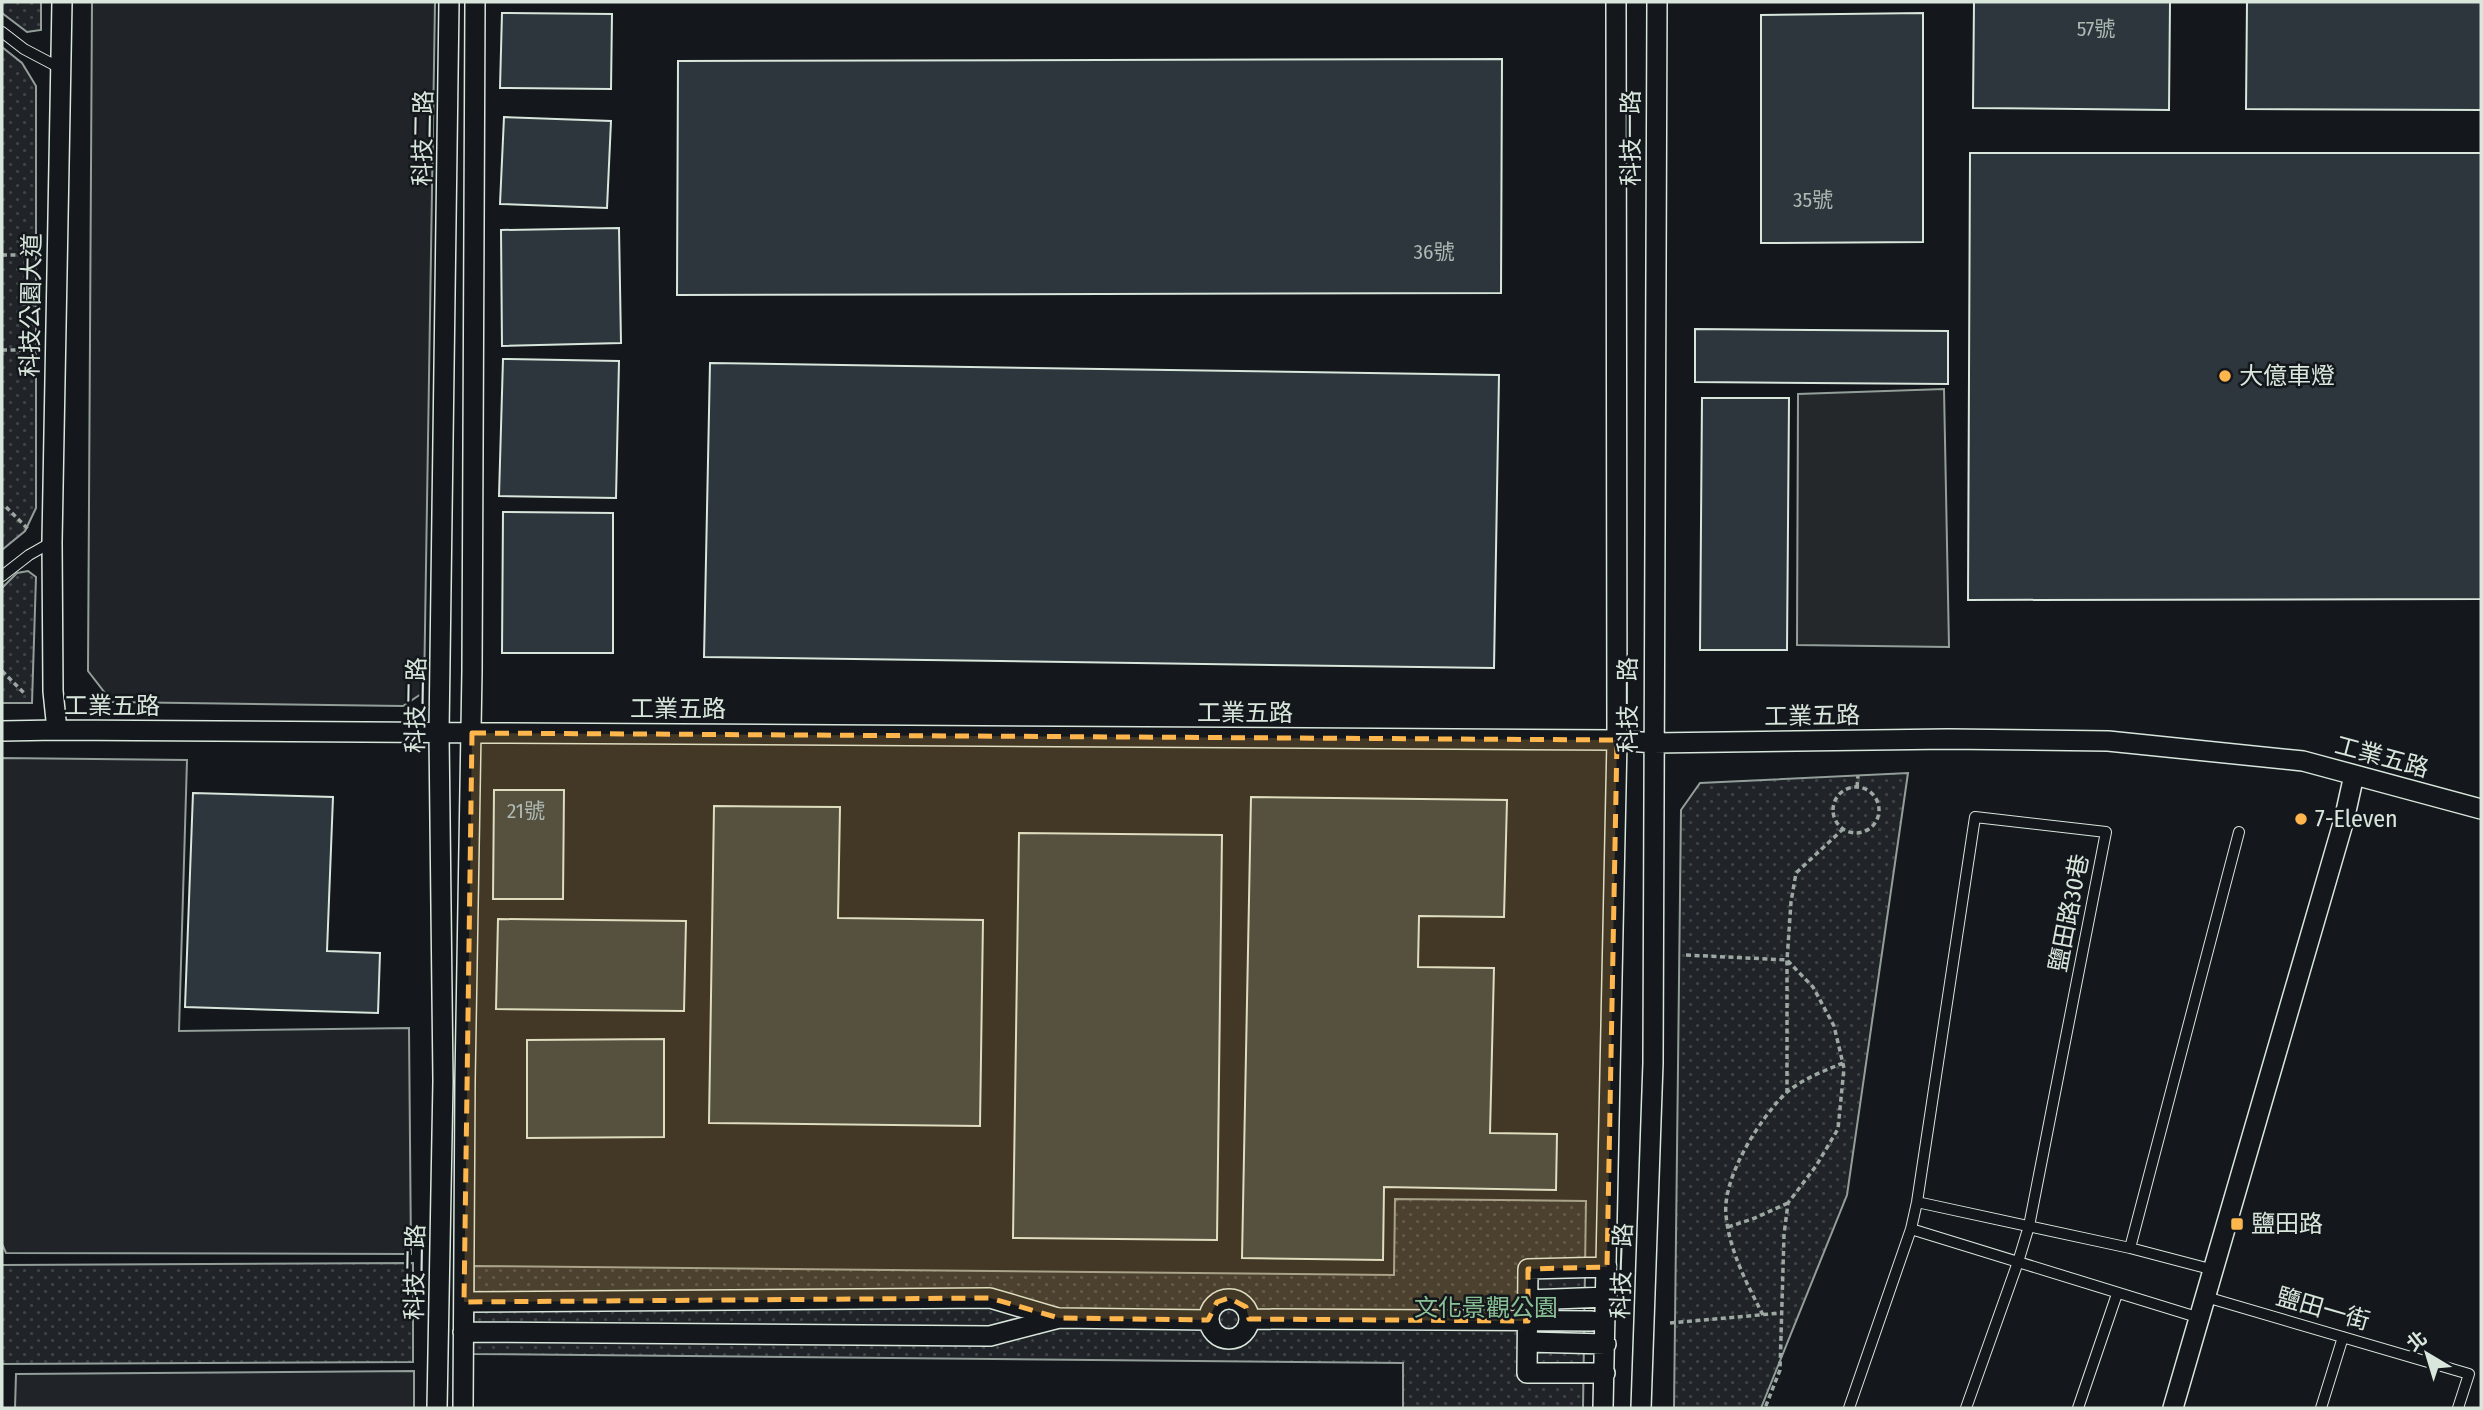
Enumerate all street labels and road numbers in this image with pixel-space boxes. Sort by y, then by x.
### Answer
street label: 科技二路 [408,90,438,186]
street label: 科技一路 [1617,90,1645,186]
street label: 科技公園大道 [16,233,46,377]
street label: 科技二路 [401,657,431,753]
street label: 科技一路 [1614,657,1642,753]
street label: 工業五路 [64,692,160,720]
street label: 工業五路 [630,695,726,723]
street label: 工業五路 [1197,699,1293,727]
street label: 工業五路 [1764,701,1860,731]
street label: 工業五路 [2332,731,2432,783]
street label: 鹽田路30巷 [2044,852,2094,974]
street label: 科技一路 [1606,1223,1638,1319]
street label: 科技二路 [400,1224,430,1320]
street label: 鹽田一街 [2273,1282,2373,1336]

